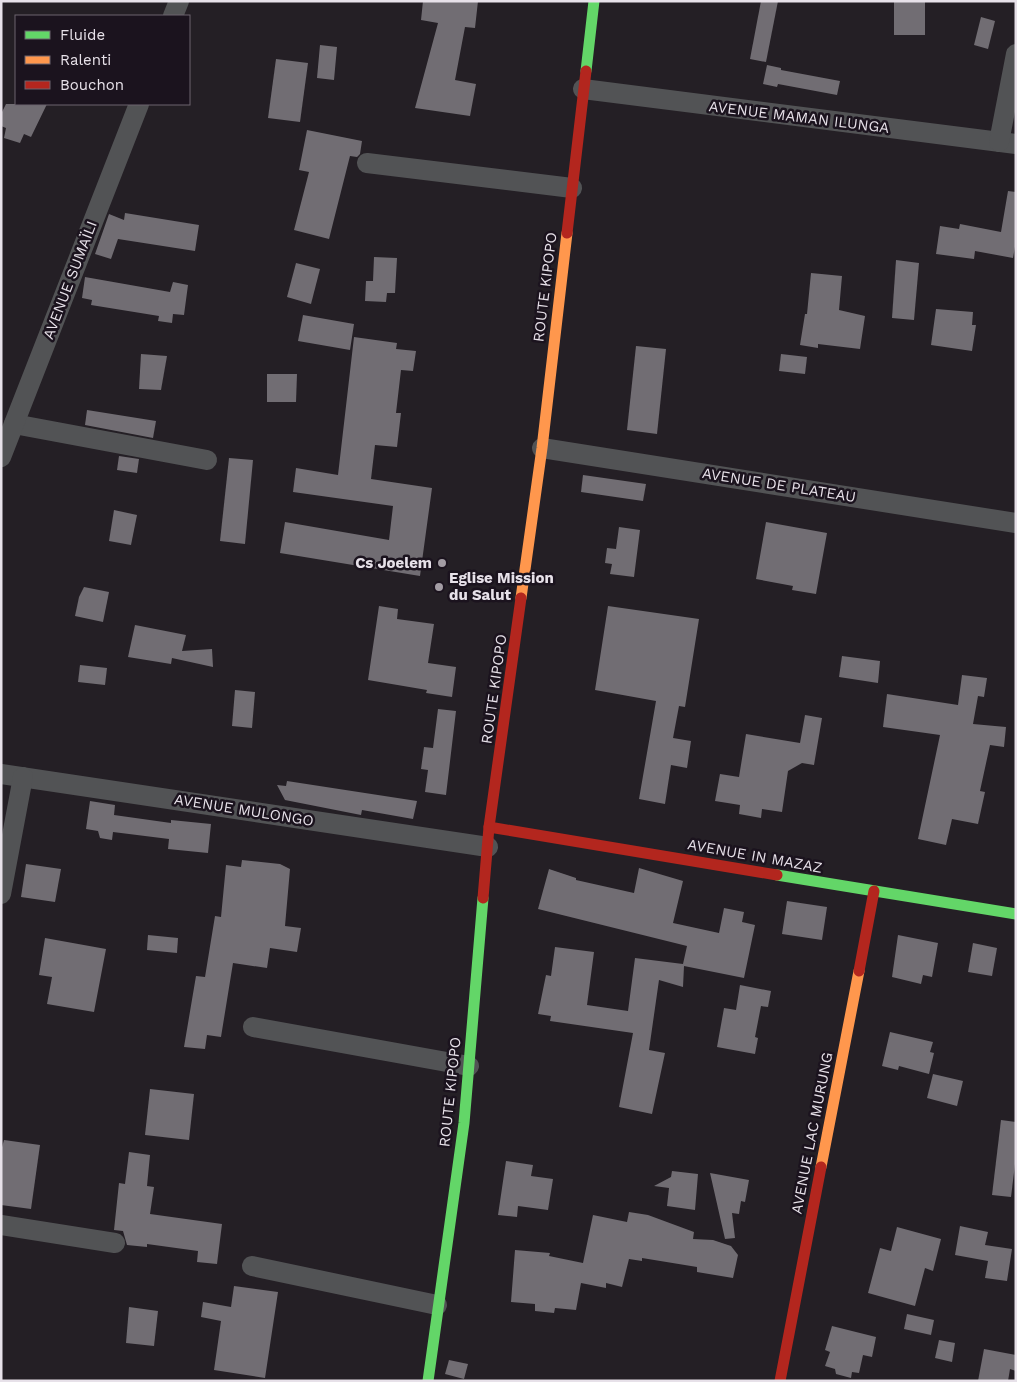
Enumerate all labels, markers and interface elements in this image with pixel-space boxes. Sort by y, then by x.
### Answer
legend [15,15,190,105]
text: Fluide [60,26,105,44]
text: Ralenti [60,51,111,69]
text: Bouchon [60,76,124,94]
street label: AVENUE MAMAN ILUNGA [708,97,890,137]
street label: AVENUE SUMAÏLI [39,218,101,342]
street label: ROUTE KIPOPO [529,231,561,343]
street label: AVENUE DE PLATEAU [701,464,857,506]
place label: Cs Joelem [355,554,432,572]
marker: Cs Joelem [436,557,448,569]
place label: Eglise Mission du Salut [449,569,554,604]
marker: Eglise Mission du Salut [433,581,445,593]
street label: ROUTE KIPOPO [477,633,511,745]
street label: AVENUE MULONGO [173,790,315,830]
street label: AVENUE IN MAZAZ [686,835,824,877]
street label: ROUTE KIPOPO [435,1036,465,1148]
street label: AVENUE LAC MURUNG [787,1051,837,1215]

